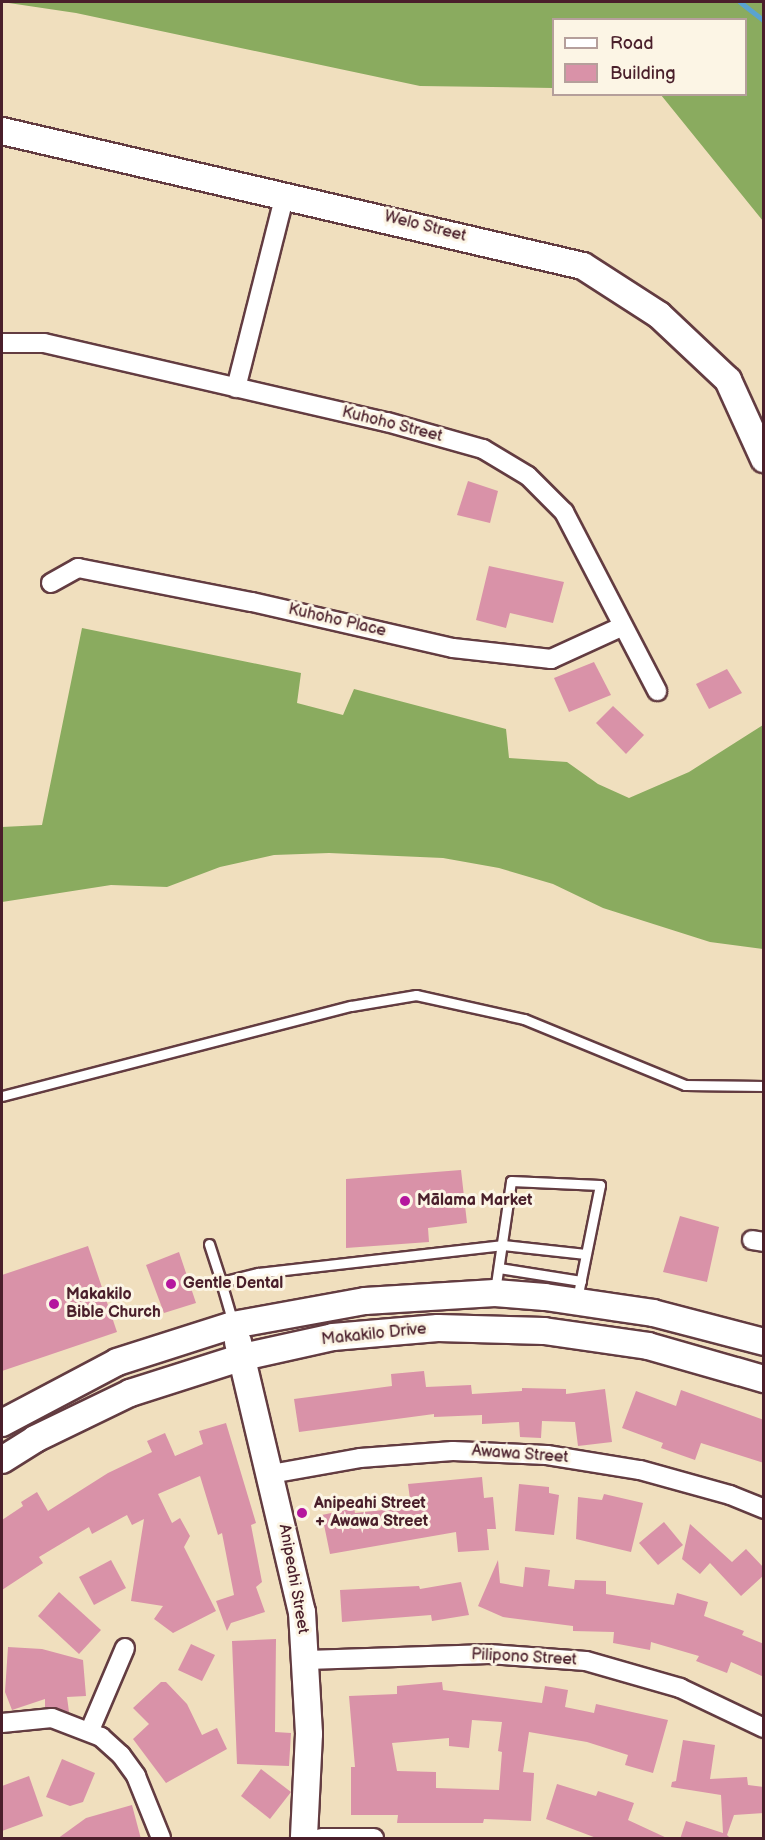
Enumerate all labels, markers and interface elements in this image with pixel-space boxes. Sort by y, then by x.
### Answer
legend [552,18,747,96]
text: Road [610,33,654,54]
text: Building [610,63,676,84]
street label: Welo Street [382,208,468,246]
street label: Kuhoho Street [340,403,444,447]
street label: Kuhoho Place [286,600,388,642]
place label: Mālama Market [417,1191,532,1211]
marker: Mālama Market [398,1194,412,1208]
place label: Gentle Dental [183,1274,283,1294]
marker: Gentle Dental [164,1277,178,1291]
place label: Makakilo Bible Church [66,1285,161,1323]
marker: Makakilo Bible Church [47,1297,61,1311]
street label: Makakilo Drive [321,1320,427,1350]
street label: Awawa Street [471,1442,569,1468]
place label: Anipeahi Street + Awawa Street [314,1494,428,1532]
marker: Anipeahi Street + Awawa Street [295,1506,309,1520]
street label: Anipeahi Street [274,1523,312,1635]
street label: Pilipono Street [471,1646,577,1670]

